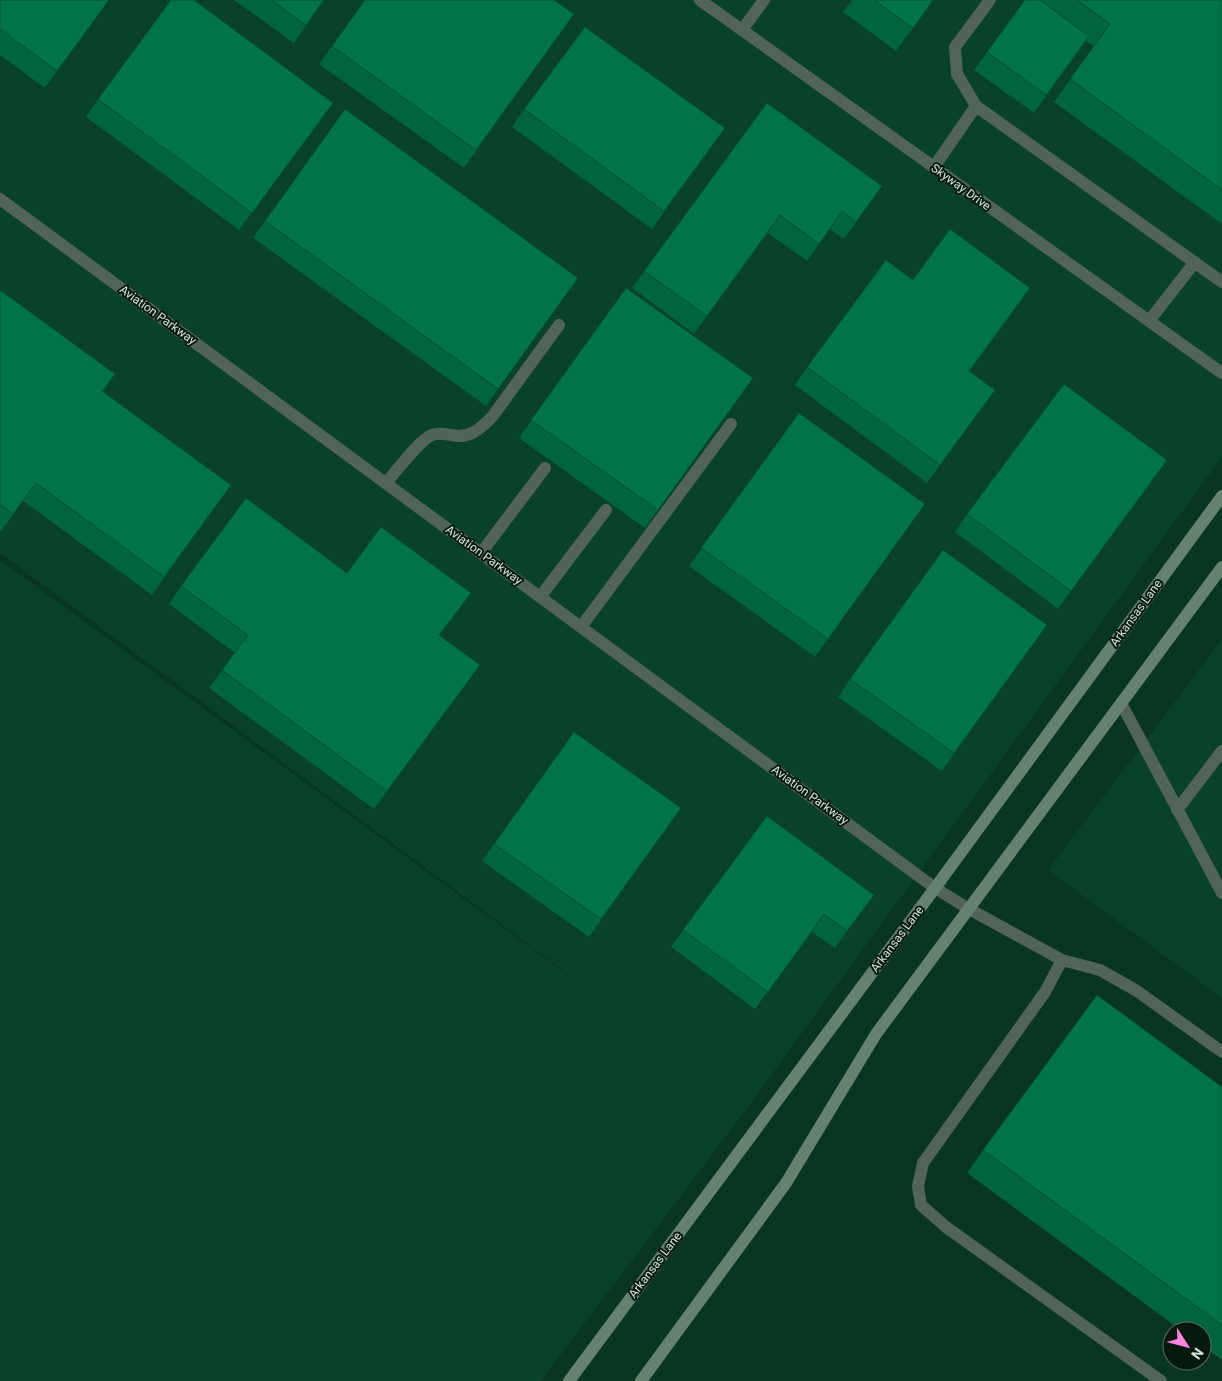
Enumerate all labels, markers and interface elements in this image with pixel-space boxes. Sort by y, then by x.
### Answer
street label: Skyway Drive [929,161,993,213]
street label: Aviation Parkway [117,282,199,348]
street label: Aviation Parkway [443,522,525,588]
street label: Arkansas Lane [1107,577,1165,649]
street label: Aviation Parkway [769,762,851,828]
street label: Arkansas Lane [868,903,926,975]
street label: Arkansas Lane [626,1229,684,1301]
north arrow [1162,1321,1212,1371]
text: N [1188,1345,1207,1362]

